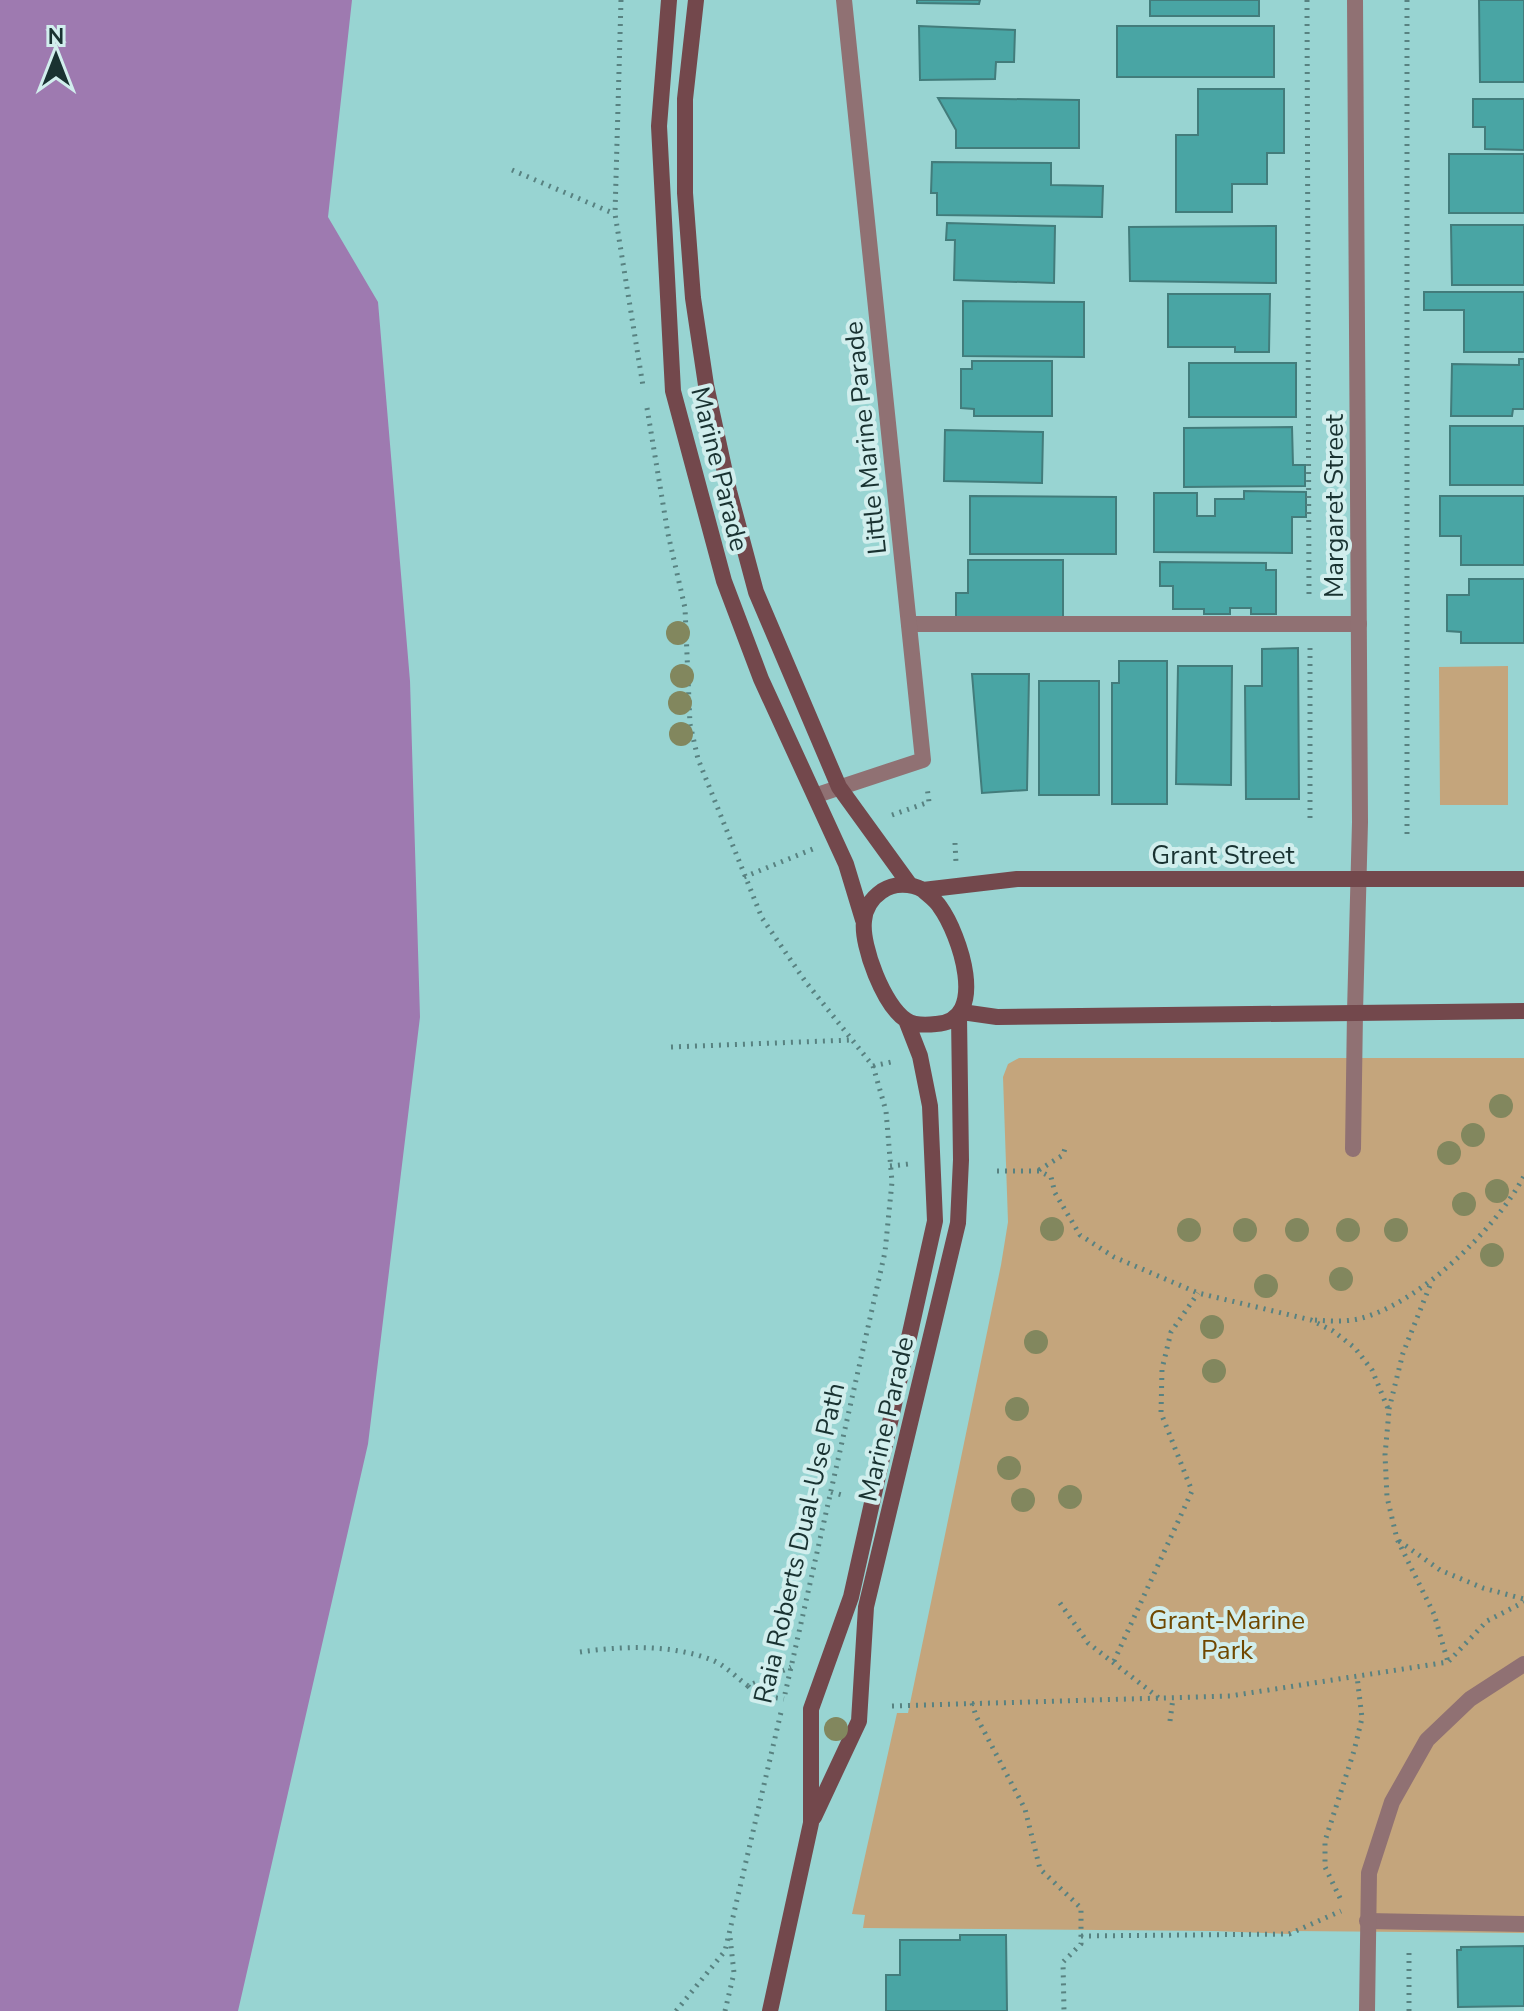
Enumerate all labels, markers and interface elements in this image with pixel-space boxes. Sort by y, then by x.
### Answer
north arrow [16,16,96,96]
text: N [48,22,64,52]
street label: Little Marine Parade [836,320,895,556]
street label: Marine Parade [682,383,757,555]
street label: Margaret Street [1317,413,1352,598]
street label: Grant Street [1151,838,1296,873]
street label: Marine Parade [851,1333,922,1505]
street label: Raia Roberts Dual-Use Path [746,1379,853,1707]
park label: Grant-Marine Park [1149,1603,1305,1668]

